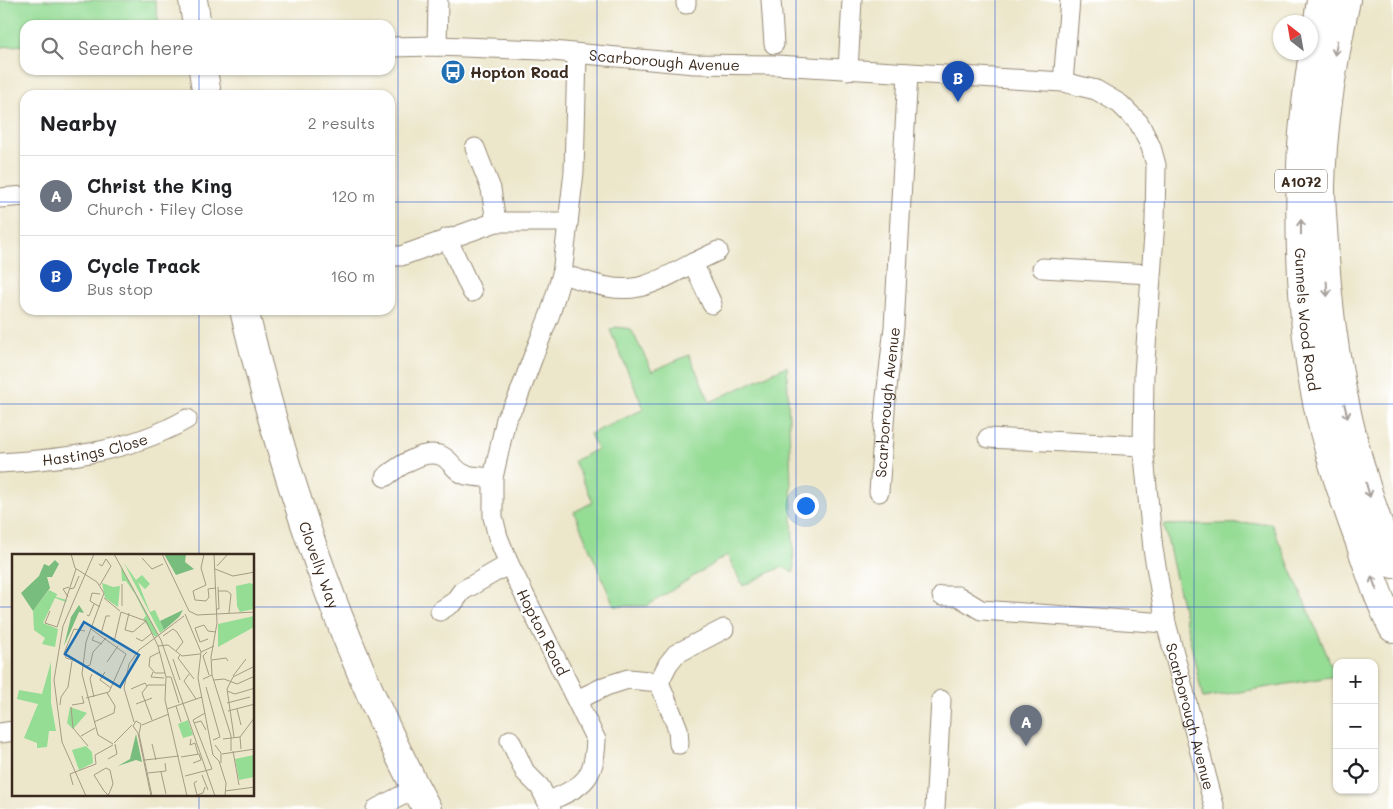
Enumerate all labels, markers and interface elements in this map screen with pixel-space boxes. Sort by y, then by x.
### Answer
north arrow [1273,15,1318,60]
search box [20,20,395,75]
icon: search [38,34,66,62]
text: Search here [78,35,194,60]
one-way arrow [1331,39,1341,55]
street label: Scarborough Avenue [588,44,740,75]
bus stop icon: Hopton Road [440,59,466,85]
pin: B [942,61,974,102]
place label: Hopton Road [470,62,569,82]
text: Nearby [40,109,117,136]
text: 2 results [308,112,375,133]
road number: A1072 [1275,170,1327,192]
text: Christ the King [87,173,232,198]
text: A [50,185,62,206]
text: 120 m [331,185,375,206]
text: Church · Filey Close [87,198,244,219]
one-way arrow [1296,219,1306,235]
street label: Gunnels Wood Road [1291,247,1325,393]
text: Cycle Track [87,253,200,278]
text: B [51,265,61,286]
text: 160 m [330,265,375,286]
text: Bus stop [87,278,153,299]
one-way arrow [1322,281,1331,297]
street label: Scarborough Avenue [870,326,904,478]
one-way arrow [1342,402,1352,418]
street label: Hastings Close [41,428,150,470]
one-way arrow [1363,482,1373,498]
your location [793,493,819,519]
street label: Clovelly Way [295,519,344,611]
inset map [12,554,255,796]
one-way arrow [1369,576,1378,592]
street label: Hopton Road [513,585,573,679]
street label: Scarborough Avenue [1162,641,1220,792]
map controls [1333,659,1378,794]
button: + [1333,659,1378,704]
button: − [1333,704,1378,749]
pin: A [1010,705,1042,746]
button: locate [1333,749,1378,794]

